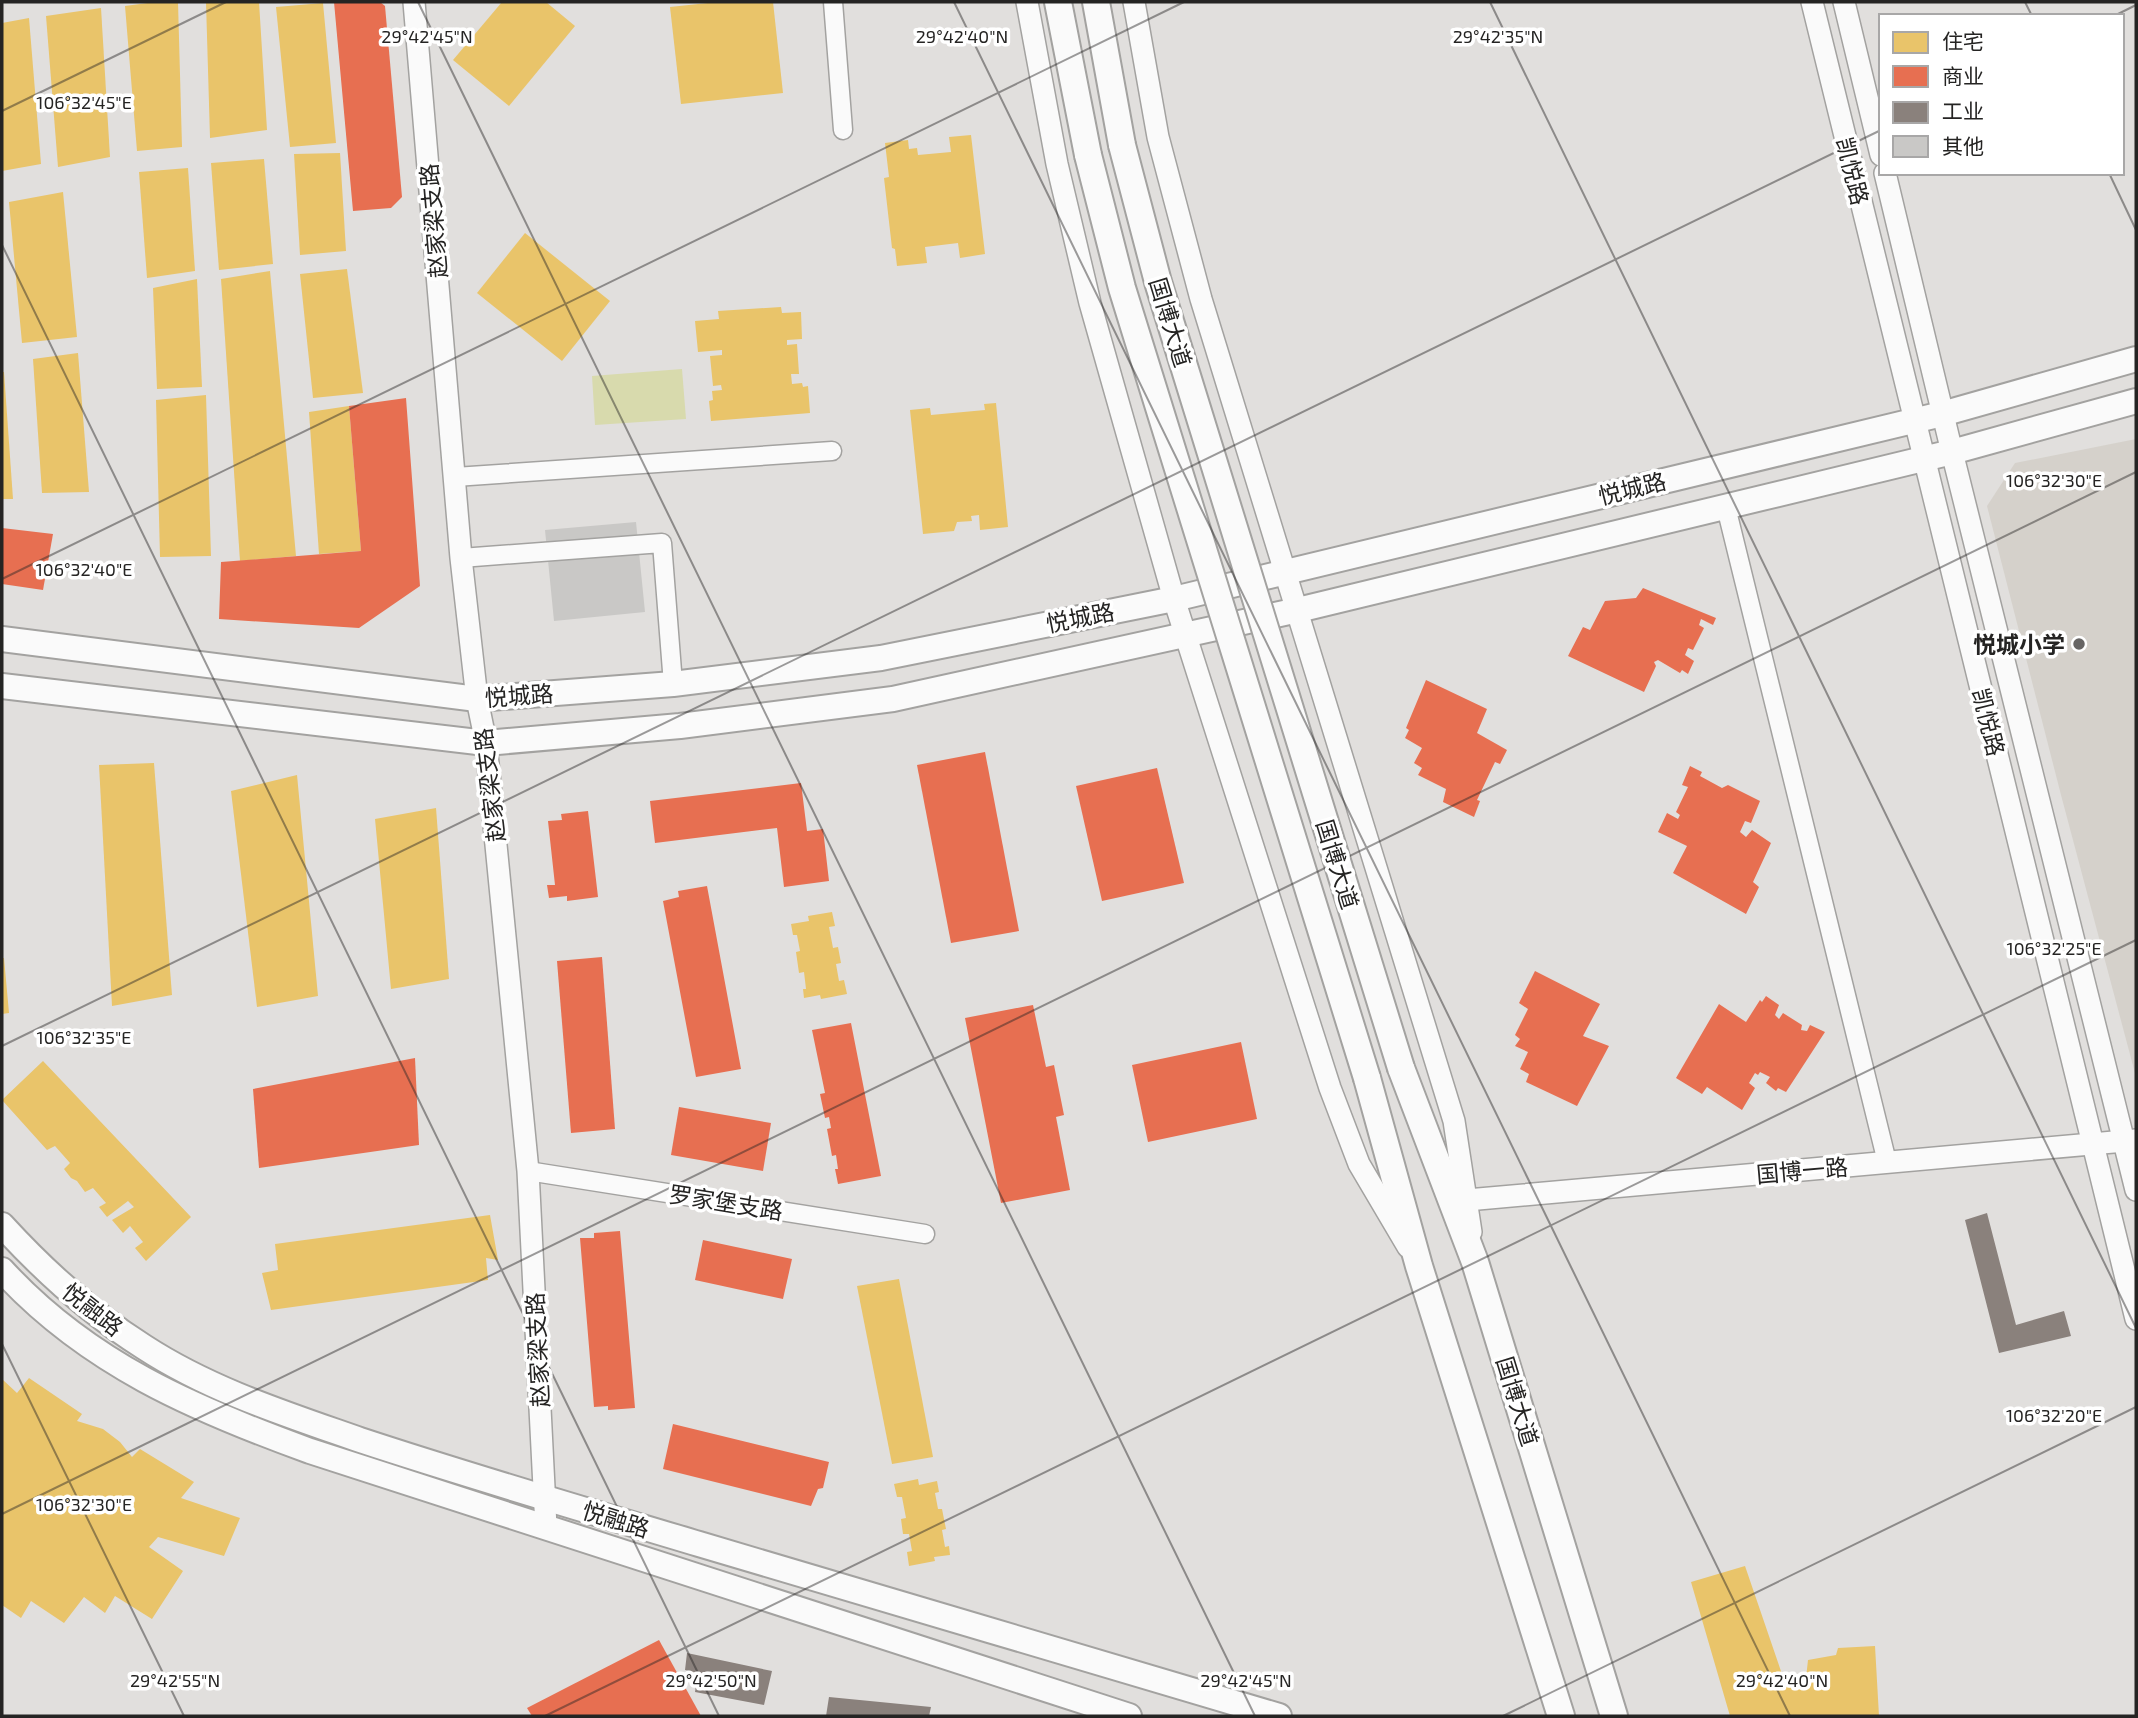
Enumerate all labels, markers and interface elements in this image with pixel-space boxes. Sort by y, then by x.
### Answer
legend [1879,14,2124,175]
text: 29°42'45"N [381,25,473,47]
text: 29°42'40"N [916,25,1008,47]
text: 29°42'35"N [1453,25,1543,47]
text: 住宅 [1942,28,1984,53]
text: 商业 [1942,63,1984,88]
text: 106°32'45"E [36,91,132,113]
text: 工业 [1942,98,1984,123]
text: 其他 [1942,133,1984,158]
street label: 凯悦路 [1831,134,1875,208]
street label: 赵家梁支路 [414,162,452,280]
street label: 国博大道 [1144,274,1198,370]
street label: 悦城路 [1595,466,1669,510]
text: 106°32'30"E [2006,469,2102,491]
text: 106°32'40"E [36,558,132,580]
street label: 悦城路 [1043,597,1117,637]
place label: 悦城小学 [1973,630,2065,658]
marker: 悦城小学 [2071,636,2087,652]
street label: 悦城路 [484,679,554,711]
street label: 凯悦路 [1967,685,2011,759]
street label: 赵家梁支路 [468,726,510,844]
street label: 国博大道 [1311,816,1365,912]
text: 106°32'25"E [2007,937,2101,959]
text: 106°32'35"E [37,1026,131,1048]
street label: 国博一路 [1755,1152,1849,1188]
street label: 罗家堡支路 [667,1179,785,1225]
street label: 悦融路 [57,1277,129,1341]
street label: 赵家梁支路 [520,1292,554,1408]
street label: 国博大道 [1491,1353,1545,1449]
text: 106°32'20"E [2006,1404,2102,1426]
text: 106°32'30"E [36,1493,132,1515]
street label: 悦融路 [579,1496,653,1542]
text: 29°42'55"N [130,1669,220,1691]
text: 29°42'50"N [665,1669,757,1691]
text: 29°42'45"N [1200,1669,1292,1691]
text: 29°42'40"N [1736,1669,1828,1691]

